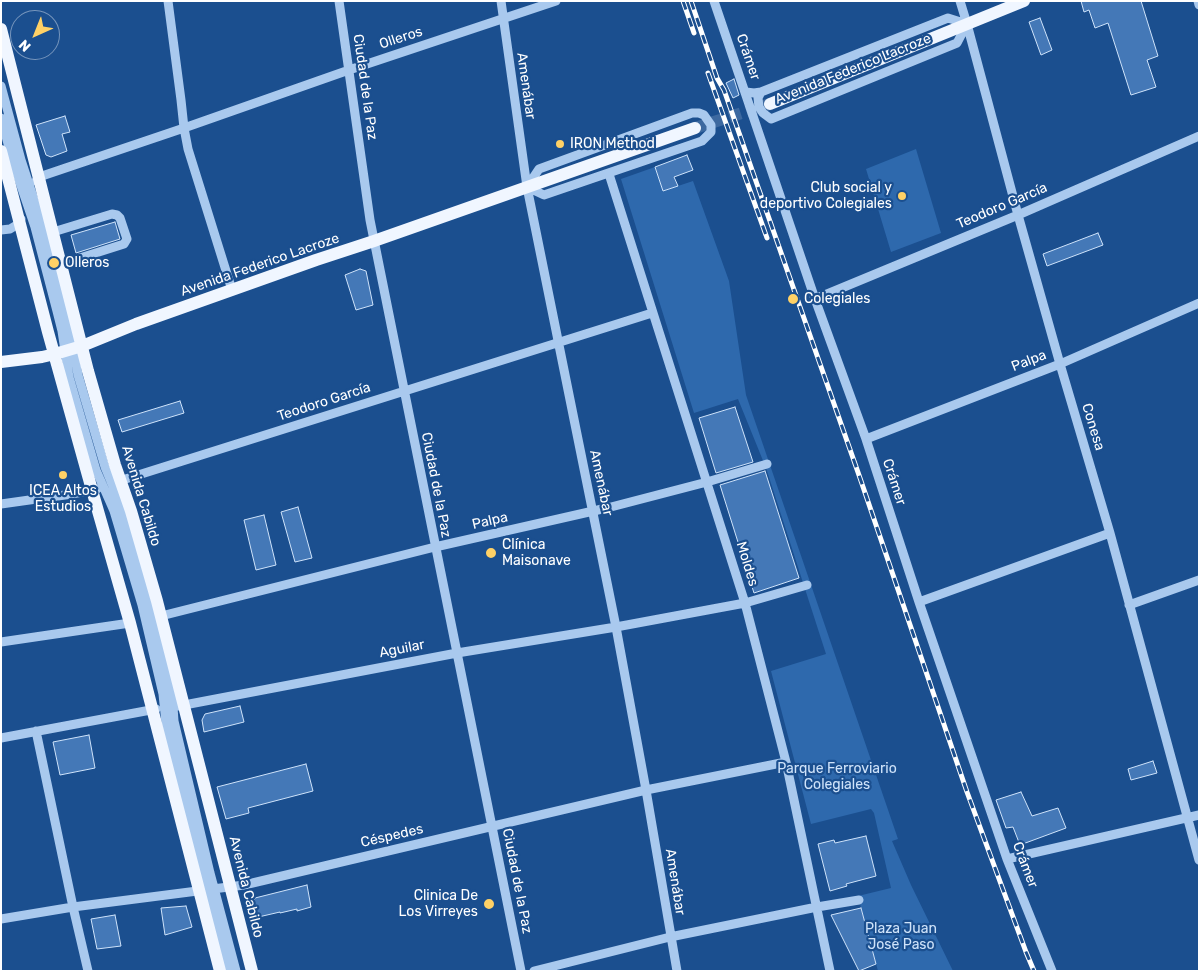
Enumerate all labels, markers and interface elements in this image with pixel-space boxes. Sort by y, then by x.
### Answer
north arrow [10,10,60,60]
street label: Olleros [377,23,425,53]
street label: Avenida Federico Lacroze [772,30,934,108]
street label: Crámer [732,32,764,82]
street label: Ciudad de la Paz [349,33,381,141]
text: N [15,36,34,55]
street label: Amenábar [513,52,539,120]
place label: IRON Method [570,136,655,152]
marker: IRON Method [554,138,566,150]
street label: Teodoro García [954,179,1050,233]
place label: Club social y deportivo Colegiales [760,180,892,212]
marker: Club social y deportivo Colegiales [896,190,908,202]
street label: Avenida Federico Lacroze [178,230,342,300]
place label: Olleros [65,255,109,271]
marker: Olleros [47,256,61,270]
place label: Colegiales [804,291,870,307]
marker: Colegiales [786,292,800,306]
street label: Palpa [1009,347,1049,375]
street label: Teodoro García [275,379,373,425]
street label: Conesa [1078,401,1108,453]
street label: Ciudad de la Paz [418,431,454,539]
street label: Avenida Cabildo [118,444,164,548]
street label: Amenábar [586,448,616,518]
street label: Crámer [879,457,909,507]
marker: ICEA Altos Estudios [57,469,69,481]
place label: ICEA Altos Estudios [29,483,97,516]
street label: Palpa [471,509,509,533]
place label: Clínica Maisonave [502,537,571,570]
street label: Moldes [732,540,762,588]
marker: Clínica Maisonave [484,546,498,560]
street label: Aguilar [378,636,426,662]
park label: Parque Ferroviario Colegiales [777,761,897,794]
street label: Céspedes [359,821,425,851]
street label: Ciudad de la Paz [499,827,535,935]
street label: Avenida Cabildo [225,834,267,940]
street label: Crámer [1009,840,1041,890]
street label: Amenábar [661,847,689,917]
place label: Clinica De Los Virreyes [399,888,478,920]
marker: Clinica De Los Virreyes [482,897,496,911]
park label: Plaza Juan José Paso [865,921,937,954]

